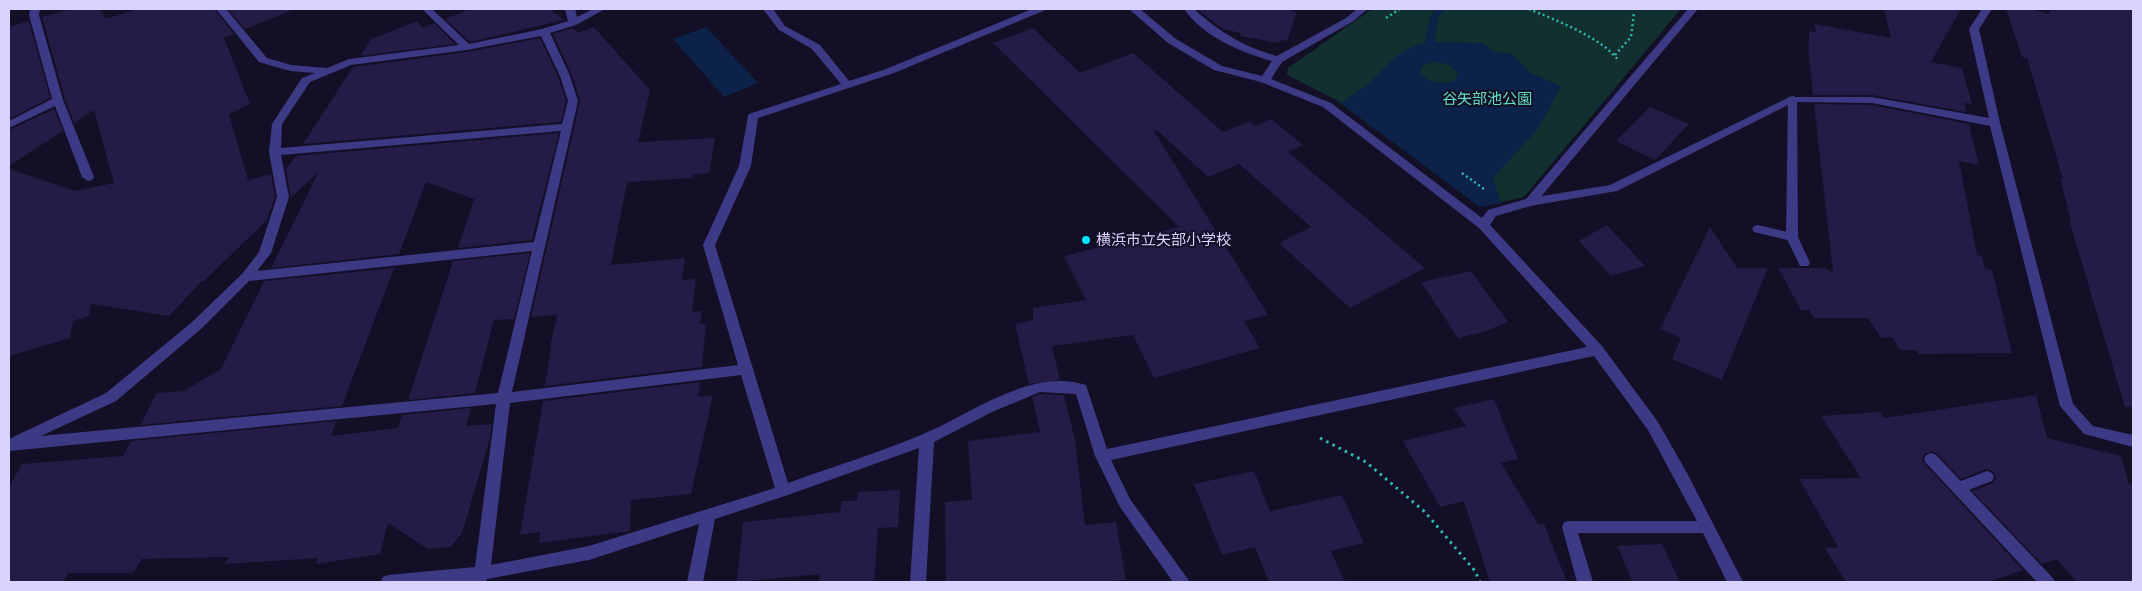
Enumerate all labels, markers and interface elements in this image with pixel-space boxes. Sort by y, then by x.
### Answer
park label: 谷矢部池公園 [1442,90,1532,108]
place label: 横浜市立矢部小学校 [1096,231,1231,249]
marker: 横浜市立矢部小学校 [1080,234,1092,246]

